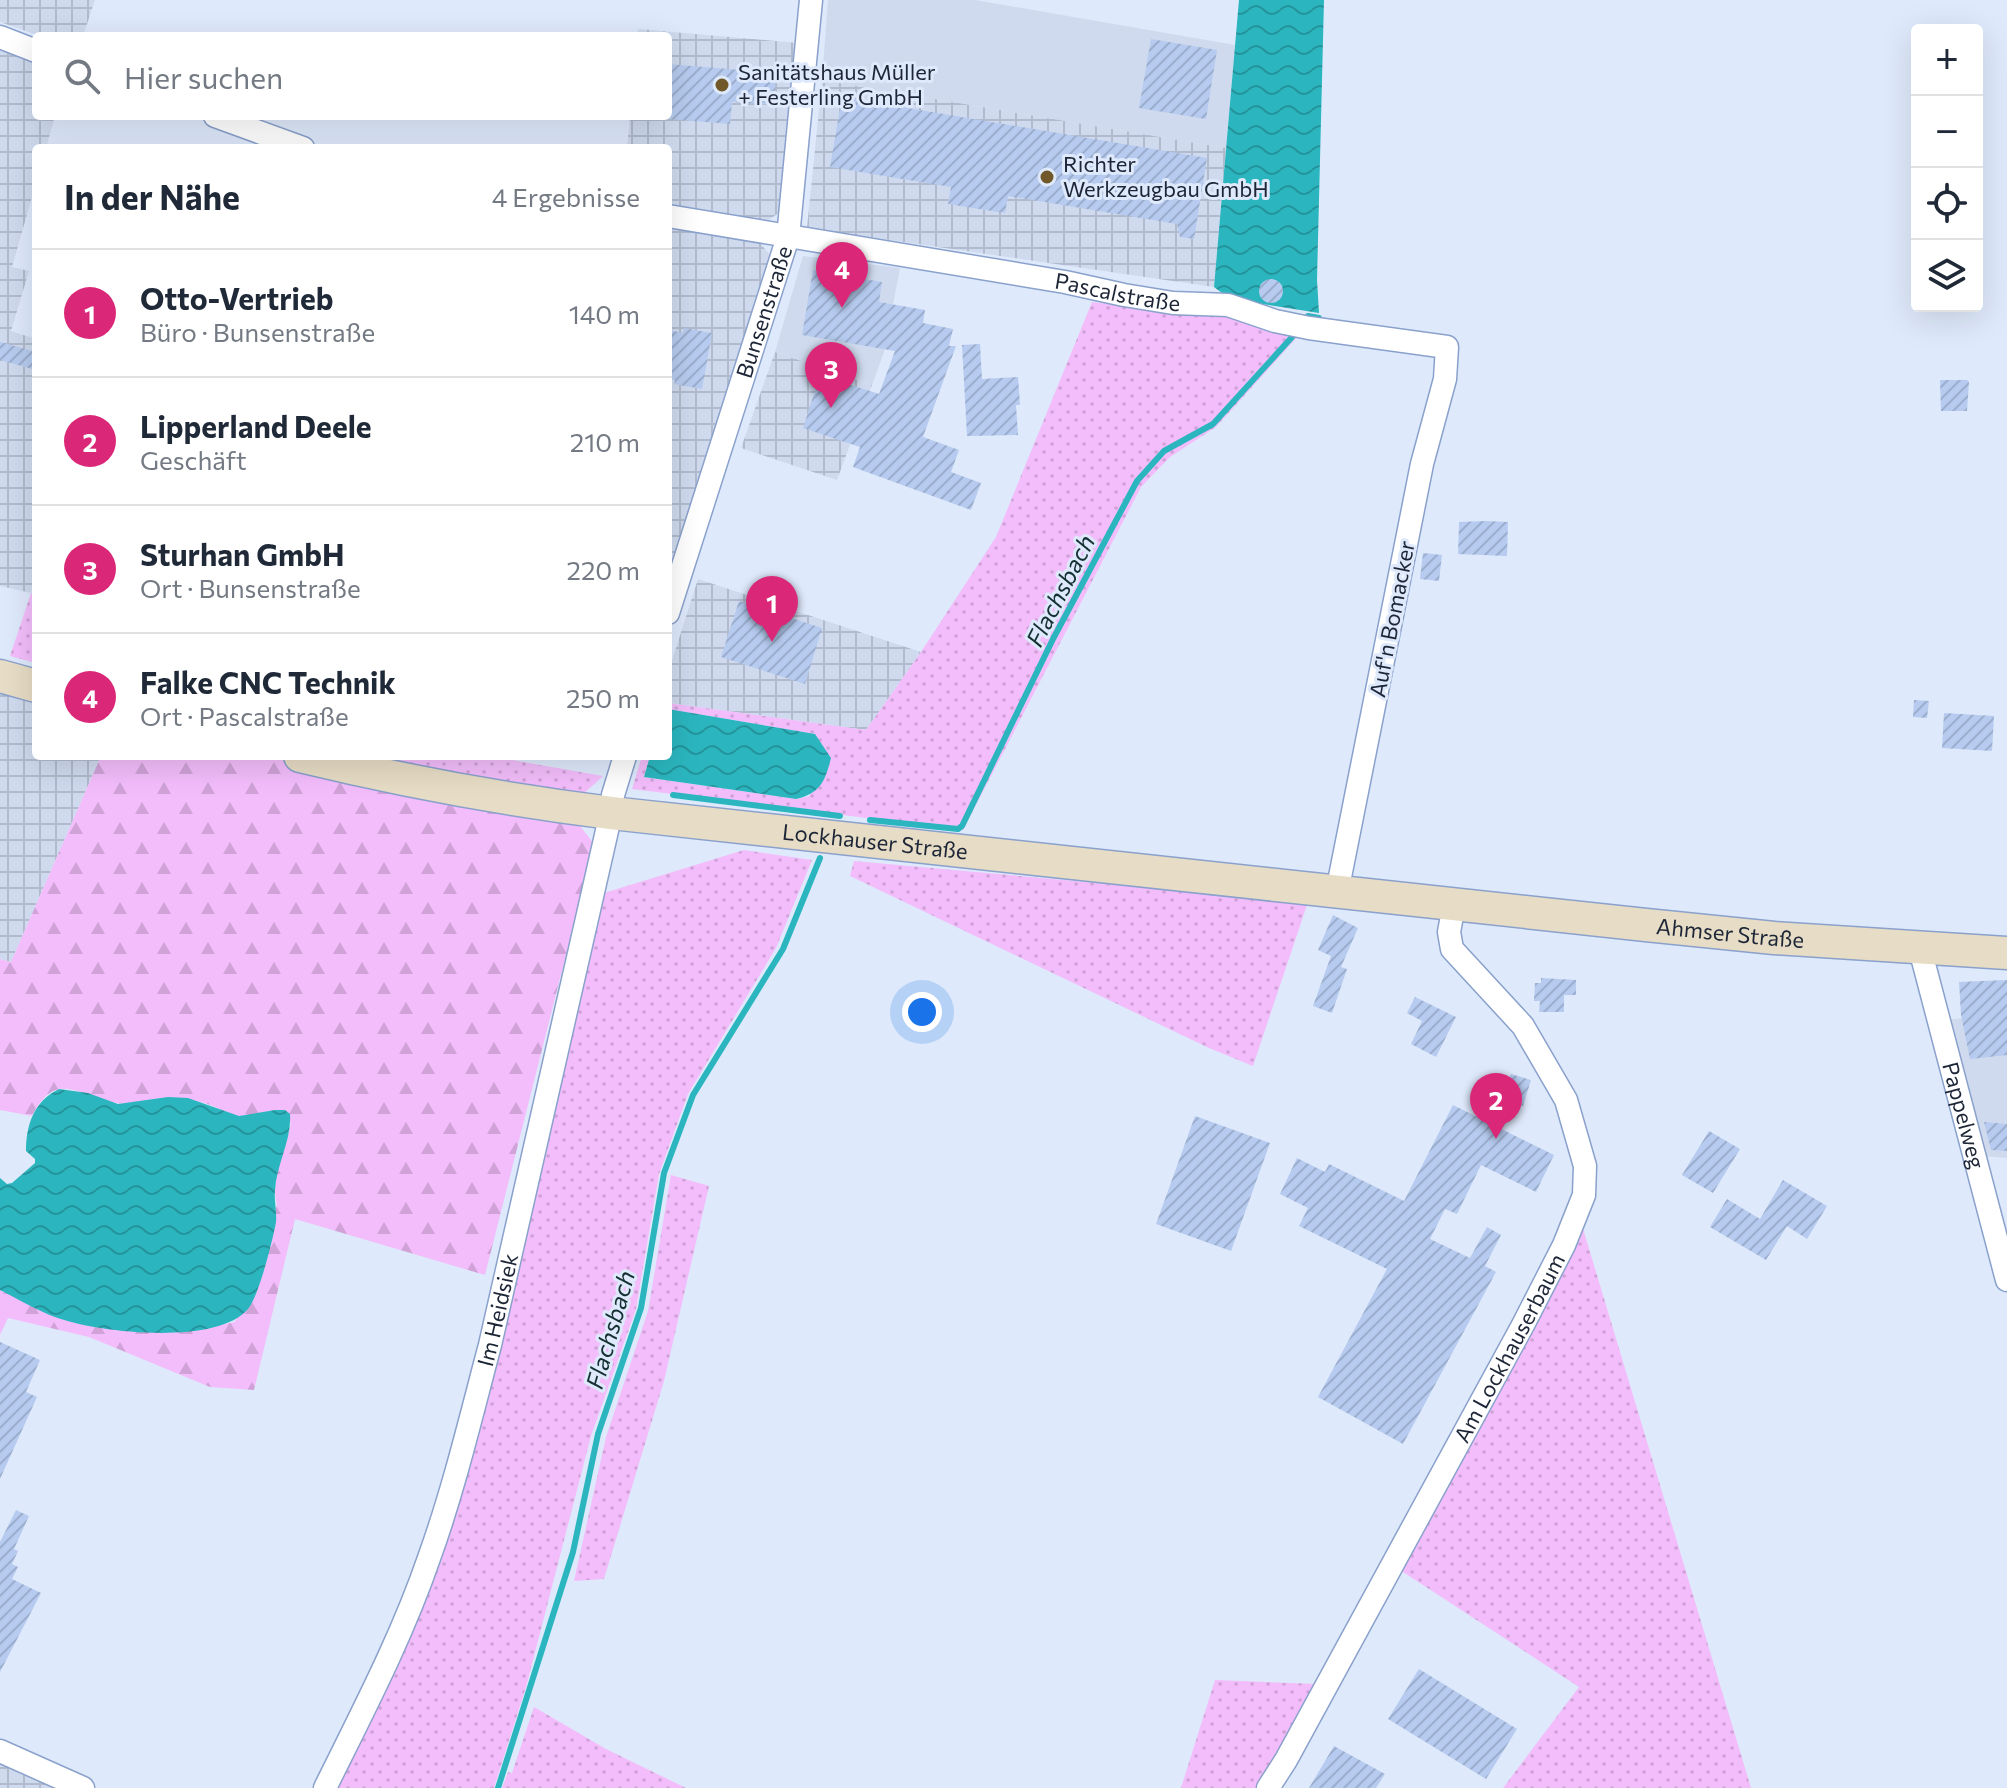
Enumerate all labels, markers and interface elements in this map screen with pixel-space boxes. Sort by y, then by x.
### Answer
map controls [1911,24,1983,312]
button: + [1911,24,1983,96]
search box [32,32,672,120]
icon: search [60,54,104,98]
text: Hier suchen [124,58,283,95]
place label: Sanitätshaus Müller + Festerling GmbH [738,58,936,110]
marker: Sanitätshaus Müller + Festerling GmbH [713,76,731,94]
button: − [1911,96,1983,168]
place label: Richter Werkzeugbau GmbH [1063,150,1269,202]
marker: Richter Werkzeugbau GmbH [1038,168,1056,186]
button: locate [1911,168,1983,240]
text: In der Nähe [64,175,240,217]
text: 4 Ergebnisse [492,181,640,212]
button: layers [1911,240,1983,312]
street label: Bunsenstraße [730,242,797,381]
pin: 4 [816,242,868,308]
street label: Pascalstraße [1053,267,1181,316]
text: Otto-Vertrieb [140,279,333,316]
text: 1 [84,298,96,329]
text: 140 m [569,298,640,329]
text: Büro · Bunsenstraße [140,316,375,347]
pin: 3 [805,342,857,408]
text: Lipperland Deele [140,407,372,444]
text: 2 [83,426,97,457]
text: 210 m [570,426,640,457]
text: Geschäft [140,444,247,475]
water label: Flachsbach [1019,530,1100,651]
text: Sturhan GmbH [140,535,344,572]
street label: Auf'n Bomacker [1363,538,1420,699]
text: 3 [82,554,98,585]
text: 220 m [567,554,640,585]
text: Ort · Bunsenstraße [140,572,361,603]
pin: 1 [746,576,798,642]
text: Falke CNC Technik [140,663,396,700]
text: 4 [82,682,98,713]
text: 250 m [566,682,640,713]
text: Ort · Pascalstraße [140,700,349,731]
street label: Lockhauser Straße [781,818,969,865]
street label: Ahmser Straße [1655,912,1805,953]
your location [902,992,942,1032]
street label: Pappelweg [1937,1059,1991,1172]
pin: 2 [1470,1073,1522,1139]
street label: Am Lockhauserbaum [1448,1249,1570,1447]
street label: Im Heidsiek [471,1251,523,1369]
water label: Flachsbach [579,1267,640,1392]

